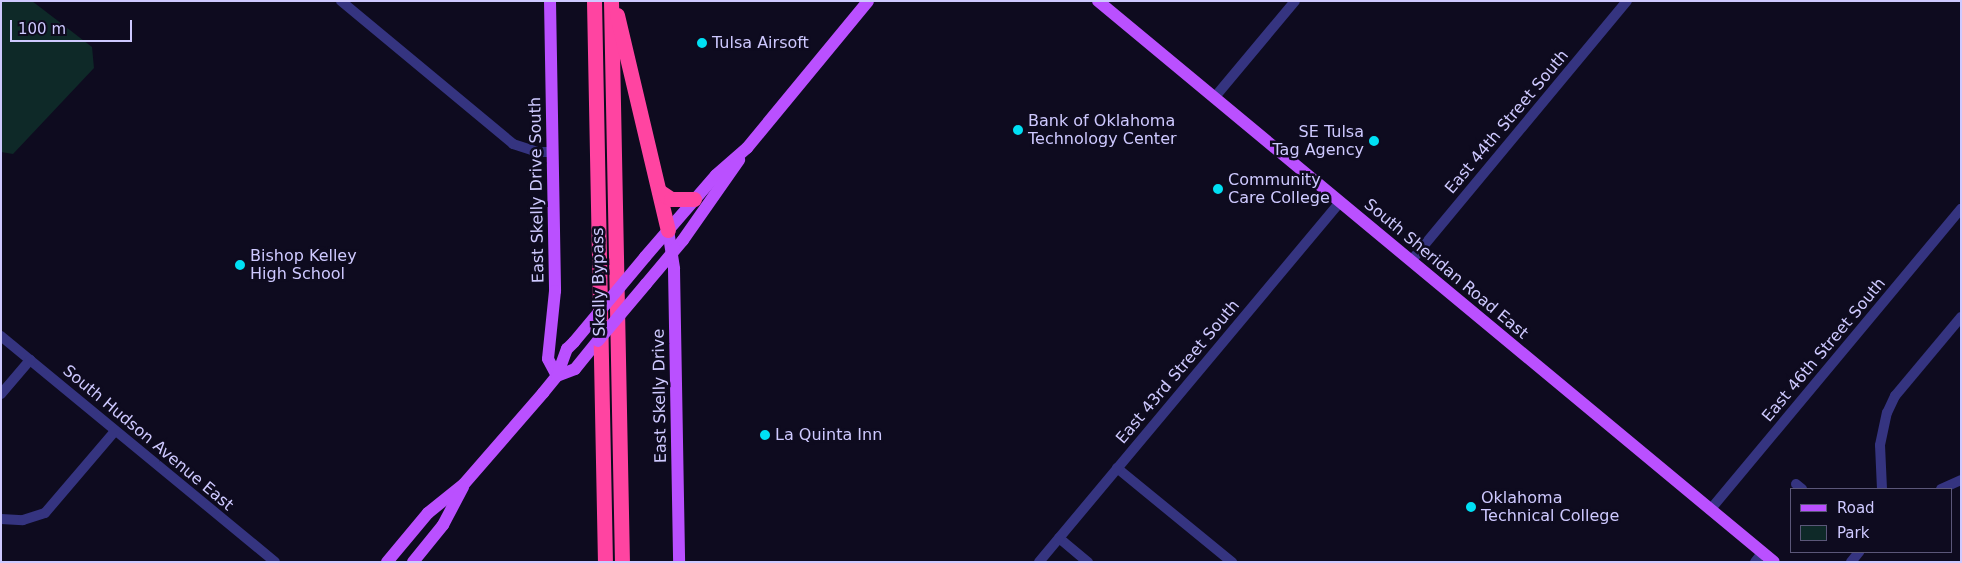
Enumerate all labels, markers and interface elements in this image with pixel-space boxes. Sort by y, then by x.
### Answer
scale bar [12,10,135,42]
text: 100 m [18,20,66,38]
place label: Tulsa Airsoft [712,33,809,53]
marker: Tulsa Airsoft [696,37,708,49]
street label: East 44th Street South [1441,46,1573,198]
street label: East Skelly Drive South [526,97,548,283]
place label: Bank of Oklahoma Technology Center [1028,111,1177,149]
place label: SE Tulsa Tag Agency [1272,122,1364,160]
marker: Bank of Oklahoma Technology Center [1012,124,1024,136]
marker: SE Tulsa Tag Agency [1368,135,1380,147]
place label: Community Care College [1228,170,1330,208]
marker: Community Care College [1212,183,1224,195]
street label: South Sheridan Road East [1360,195,1532,343]
street label: Skelly Bypass [588,227,610,337]
place label: Bishop Kelley High School [250,246,357,284]
marker: Bishop Kelley High School [234,259,246,271]
street label: East 46th Street South [1758,274,1890,426]
street label: East 43rd Street South [1112,296,1244,448]
street label: East Skelly Drive [649,329,671,463]
street label: South Hudson Avenue East [59,361,237,515]
place label: La Quinta Inn [775,425,882,445]
marker: La Quinta Inn [759,429,771,441]
place label: Oklahoma Technical College [1481,488,1619,526]
legend [1790,488,1952,553]
text: Road [1837,499,1875,517]
marker: Oklahoma Technical College [1465,501,1477,513]
text: Park [1837,524,1869,542]

